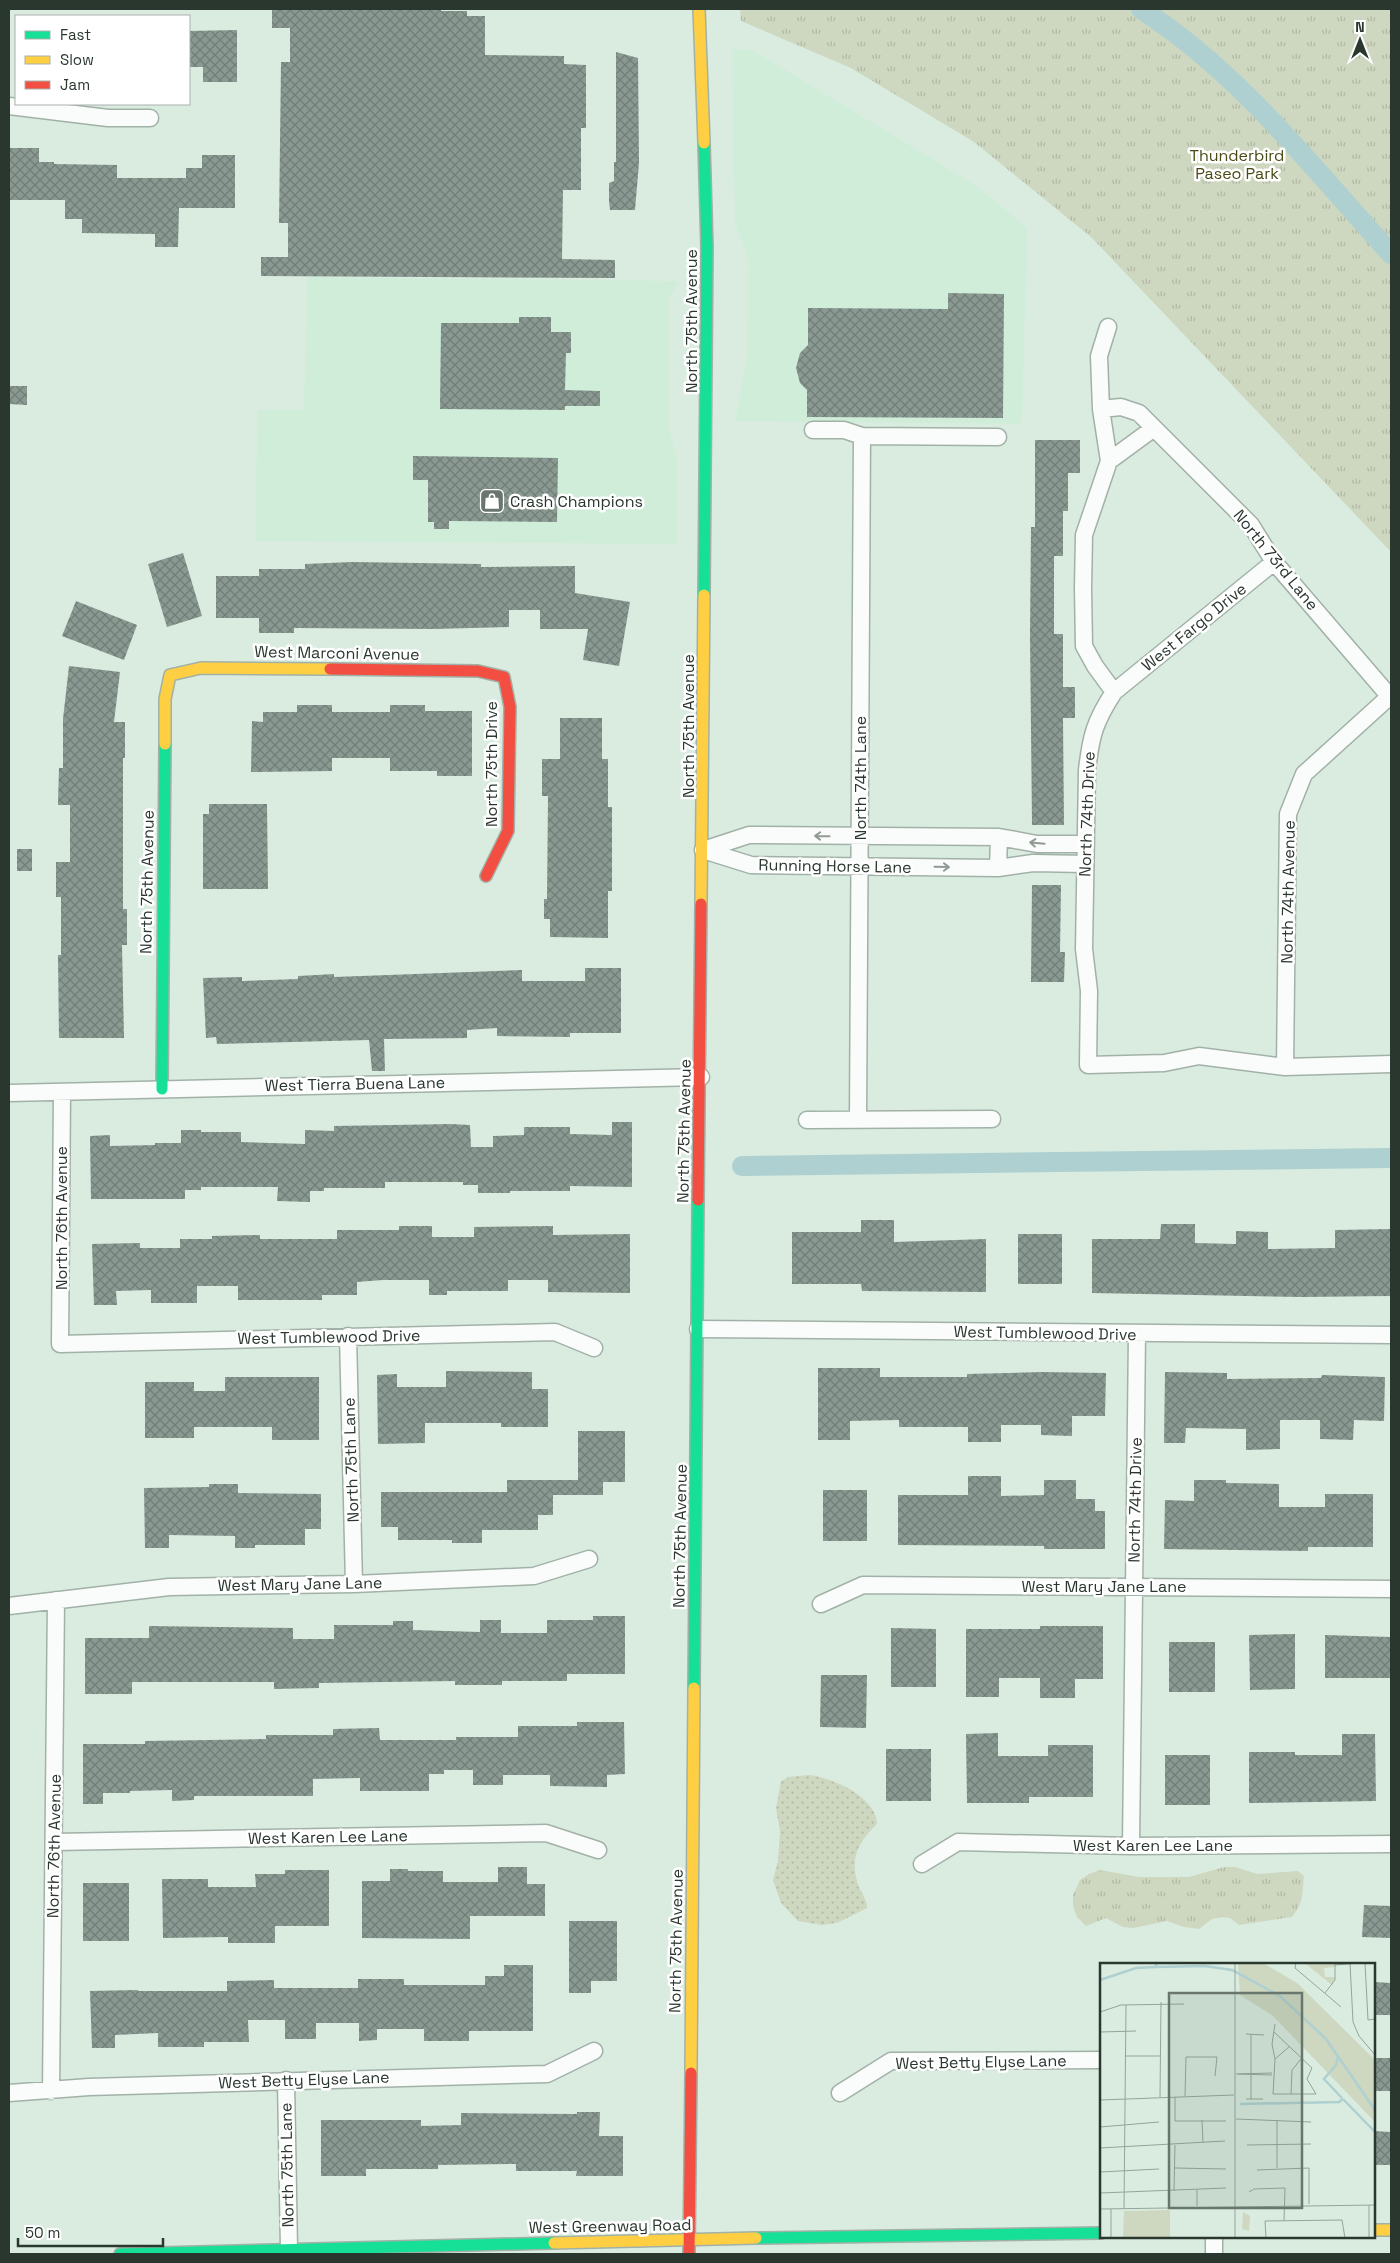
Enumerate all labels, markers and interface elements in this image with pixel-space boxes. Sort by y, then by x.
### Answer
legend [15,15,190,105]
north arrow [1335,15,1385,65]
text: N [1355,18,1365,36]
text: Fast [60,25,91,44]
text: Slow [60,50,94,69]
text: Jam [60,75,90,94]
park label: Thunderbird Paseo Park [1190,145,1284,184]
street label: North 75th Avenue [681,249,702,393]
shop icon: Crash Champions [479,488,505,514]
place label: Crash Champions [510,491,643,512]
street label: North 73rd Lane [1229,505,1323,615]
street label: West Fargo Drive [1137,578,1251,676]
street label: West Marconi Avenue [254,641,420,665]
street label: North 75th Avenue [678,654,699,798]
street label: North 75th Drive [481,701,502,827]
street label: North 74th Lane [850,716,871,840]
street label: North 74th Drive [1074,751,1100,877]
street label: North 75th Avenue [135,810,159,954]
street label: North 74th Avenue [1276,820,1300,964]
one-way arrow [815,831,831,841]
one-way arrow [1029,838,1045,848]
street label: Running Horse Lane [758,854,912,878]
one-way arrow [934,863,950,872]
street label: North 75th Avenue [672,1059,696,1203]
street label: West Tierra Buena Lane [265,1072,445,1096]
street label: North 76th Avenue [51,1146,72,1290]
street label: West Tumblewood Drive [953,1321,1137,1345]
street label: West Tumblewood Drive [237,1325,421,1349]
street label: North 75th Lane [338,1397,364,1523]
street label: North 74th Drive [1123,1437,1147,1563]
street label: North 75th Avenue [668,1464,692,1608]
street label: West Mary Jane Lane [217,1572,383,1596]
street label: West Mary Jane Lane [1022,1576,1186,1597]
street label: North 76th Avenue [42,1774,66,1918]
street label: West Karen Lee Lane [248,1825,408,1849]
street label: West Karen Lee Lane [1073,1835,1233,1856]
street label: North 75th Avenue [664,1869,688,2013]
inset map [1100,1963,1375,2238]
street label: West Betty Elyse Lane [895,2050,1067,2074]
street label: West Betty Elyse Lane [218,2067,390,2093]
street label: North 75th Lane [275,2102,299,2228]
street label: West Greenway Road [528,2214,692,2238]
scale bar [18,2216,162,2248]
text: 50 m [25,2223,60,2242]

